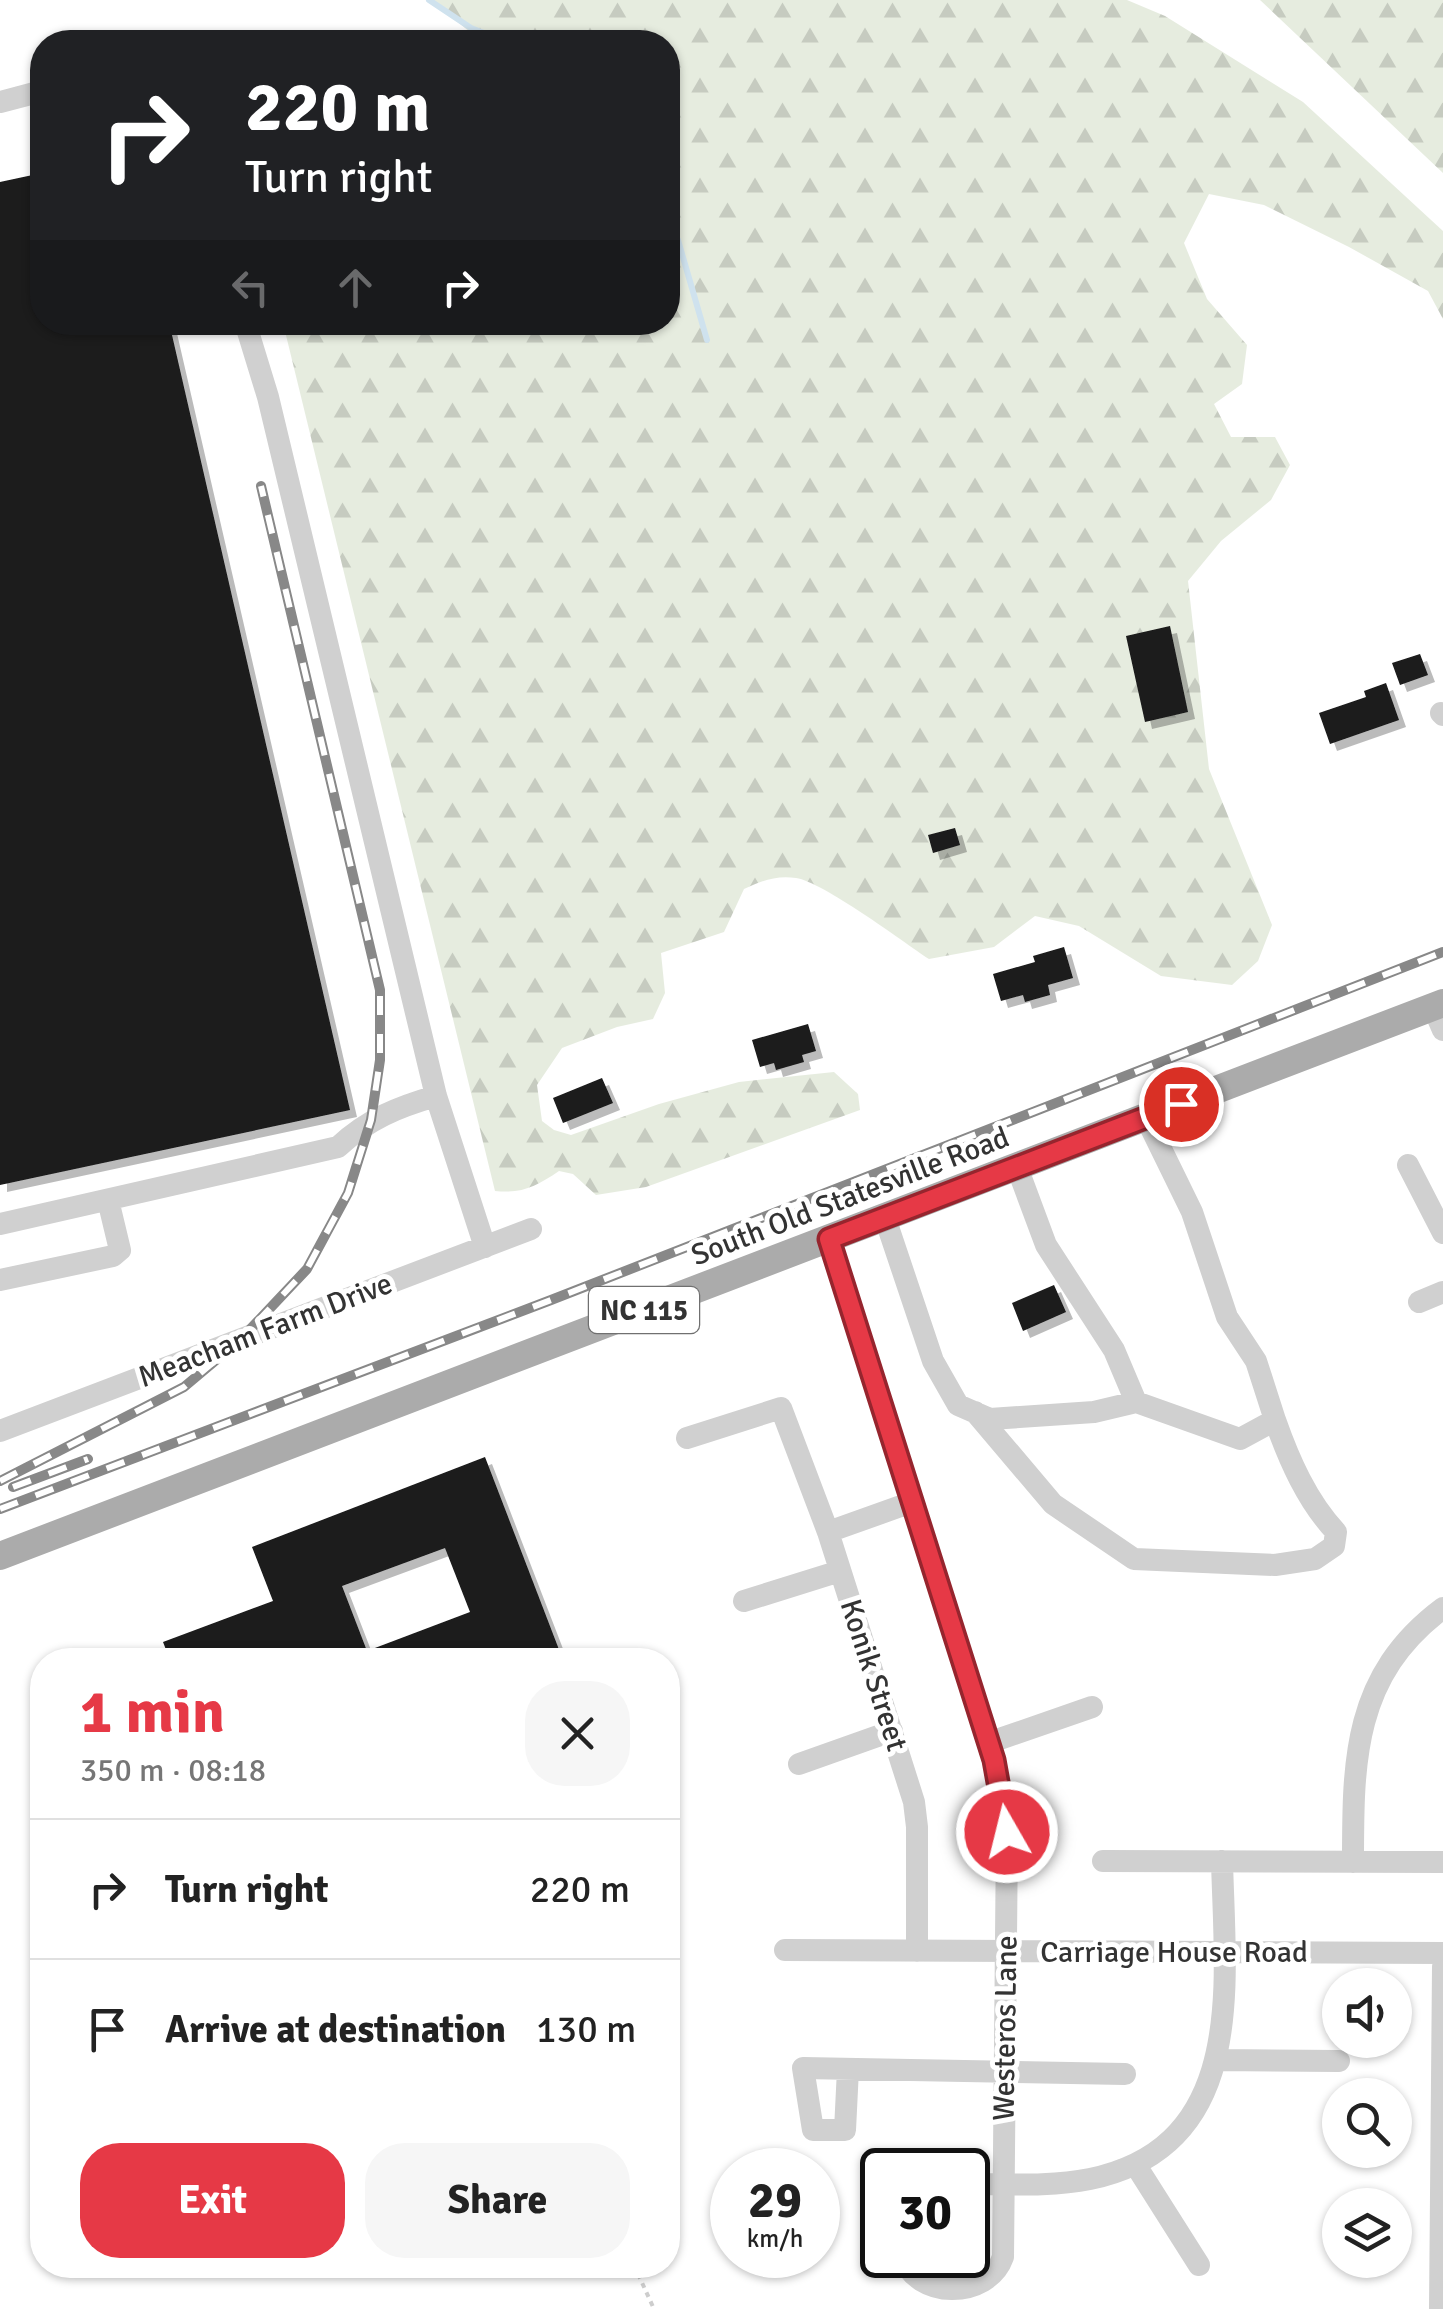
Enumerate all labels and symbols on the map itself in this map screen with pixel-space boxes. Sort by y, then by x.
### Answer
pin [1139,1062,1224,1147]
street label: South Old Statesville Road [686,1119,1014,1274]
street label: Meacham Farm Drive [133,1265,397,1396]
road number: NC 115 [589,1287,699,1333]
street label: Konik Street [832,1595,915,1756]
position arrow [955,1780,1059,1884]
street label: Carriage House Road [1040,1934,1308,1971]
street label: Westeros Lane [985,1935,1026,2121]
speed limit sign: 30 [860,2148,990,2278]

